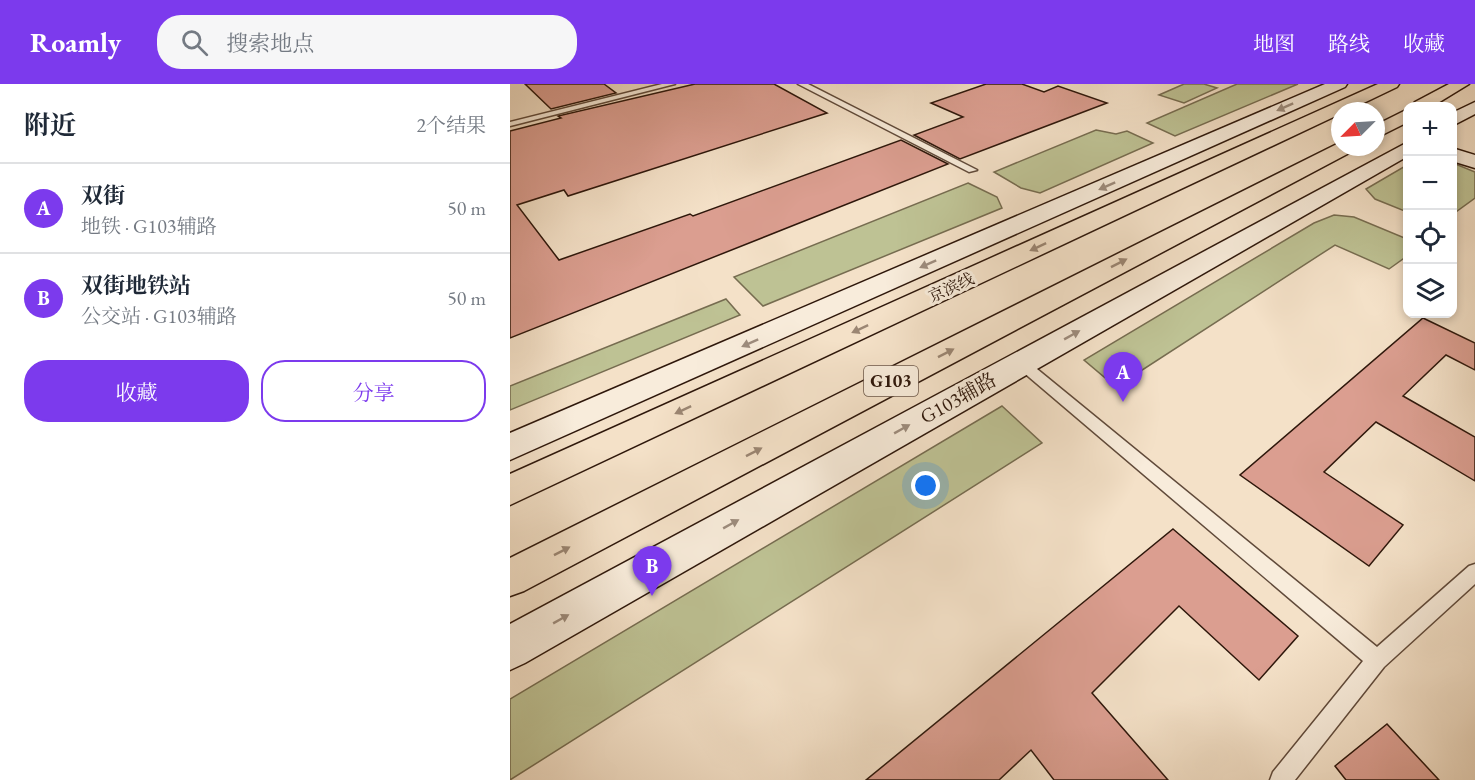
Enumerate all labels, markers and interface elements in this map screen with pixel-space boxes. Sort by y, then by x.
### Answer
search box [157,15,577,69]
text: Roamly [30,24,121,60]
icon: search [178,26,211,59]
text: 搜索地点 [226,29,314,58]
text: 地图 [1253,30,1295,57]
text: 路线 [1328,30,1370,57]
text: 收藏 [1403,30,1445,57]
north arrow [1331,102,1385,156]
map controls [1403,102,1457,318]
button: + [1403,102,1457,156]
one-way arrow [1277,103,1294,112]
text: 附近 [24,108,76,142]
text: 2个结果 [416,112,486,138]
button: − [1403,156,1457,210]
text: 双街 [81,181,125,210]
one-way arrow [1097,181,1115,191]
text: A [36,195,51,221]
text: 50 m [447,195,486,221]
button: locate [1403,210,1457,264]
text: 地铁 · G103辅路 [81,213,216,239]
one-way arrow [1029,243,1046,252]
one-way arrow [1111,258,1128,268]
one-way arrow [920,260,937,269]
button: layers [1403,264,1457,318]
street label: 京滨线 [925,268,977,307]
text: 双街地铁站 [81,271,191,300]
text: B [37,285,50,311]
text: 50 m [447,285,486,311]
text: 公交站 · G103辅路 [81,303,236,329]
one-way arrow [852,324,869,333]
one-way arrow [1064,329,1080,340]
one-way arrow [740,338,758,348]
one-way arrow [937,348,954,358]
pin: A [1104,352,1142,402]
button: 收藏 [24,360,249,422]
button: 分享 [261,360,486,422]
road number: G103 [864,366,918,396]
street label: G103辅路 [915,366,1001,430]
one-way arrow [674,405,692,415]
one-way arrow [894,424,910,435]
one-way arrow [746,447,763,457]
your location [911,471,940,500]
one-way arrow [723,520,740,530]
one-way arrow [554,546,571,556]
pin: B [632,546,672,596]
one-way arrow [553,614,569,625]

